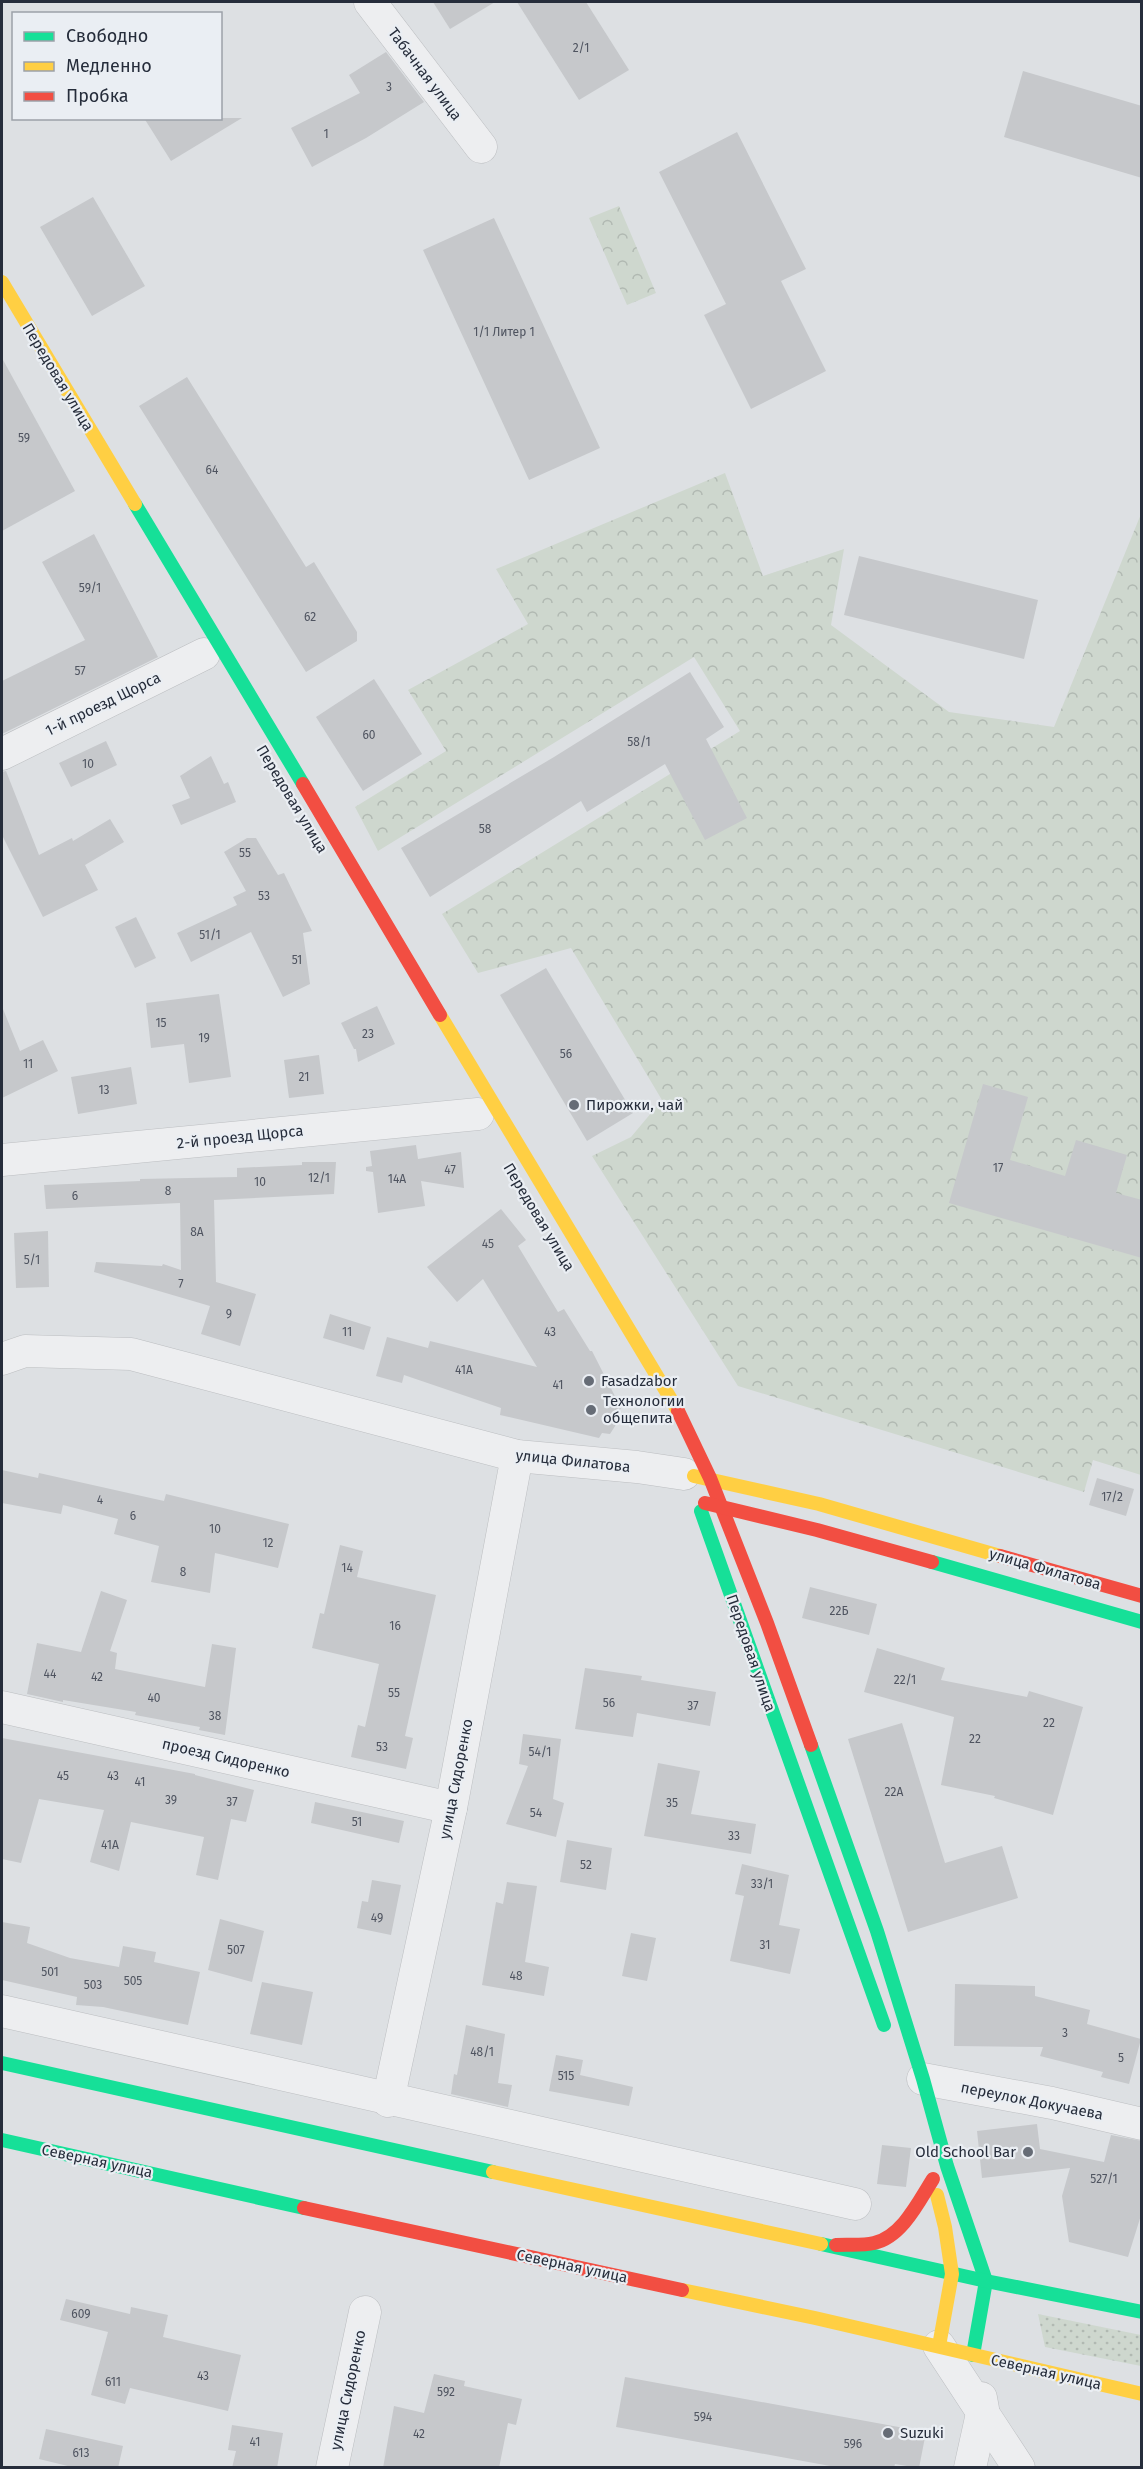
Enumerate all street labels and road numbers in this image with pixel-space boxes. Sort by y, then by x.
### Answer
street label: Табачная улица [384,24,466,124]
street label: Передовая улица [19,320,97,434]
street label: 1-й проезд Щорса [42,668,164,740]
street label: Передовая улица [253,742,331,856]
street label: 2-й проезд Щорса [176,1121,304,1153]
street label: Передовая улица [500,1160,578,1274]
street label: улица Филатова [515,1446,631,1476]
street label: улица Филатова [987,1544,1103,1594]
street label: Передовая улица [722,1592,780,1714]
street label: улица Сидоренко [435,1717,477,1841]
street label: проезд Сидоренко [160,1735,292,1781]
street label: переулок Докучаева [959,2078,1105,2124]
street label: Северная улица [40,2140,154,2182]
street label: Северная улица [515,2245,629,2287]
street label: улица Сидоренко [326,2328,370,2452]
street label: Северная улица [989,2351,1103,2393]

